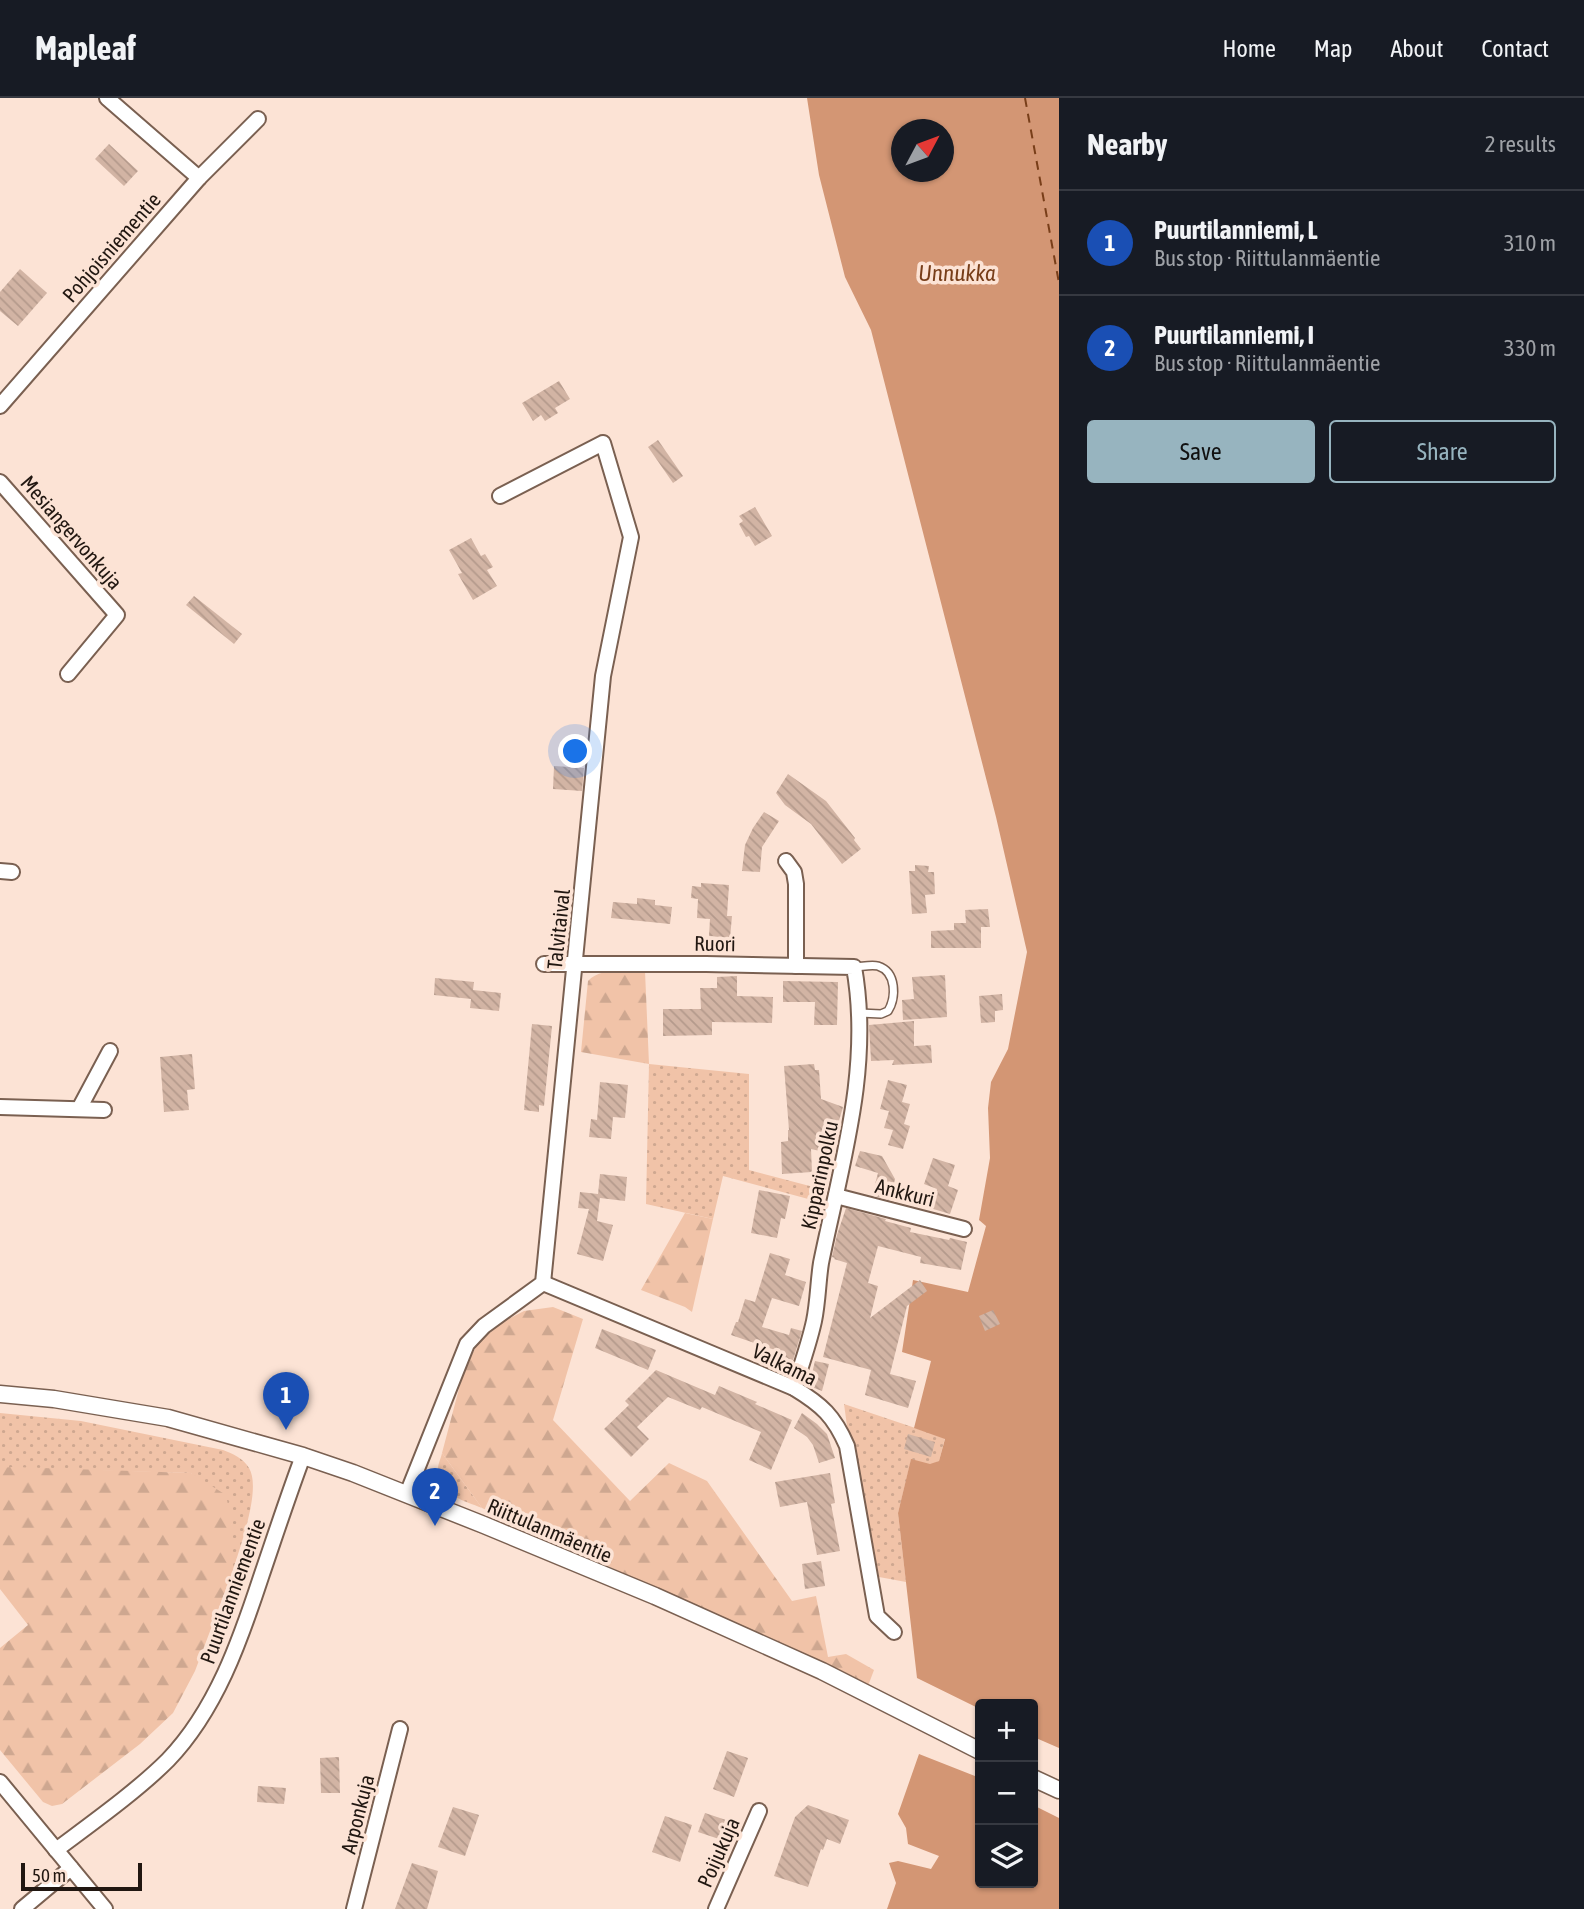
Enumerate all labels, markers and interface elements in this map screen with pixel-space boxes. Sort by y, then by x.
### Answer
text: Mapleaf [35,29,136,67]
text: Home [1222,35,1276,62]
text: Map [1314,35,1352,62]
text: About [1390,35,1443,62]
text: Contact [1481,35,1549,62]
north arrow [891,119,954,182]
text: Nearby [1087,127,1167,161]
text: 2 results [1485,131,1556,157]
street label: Pohjoisniementie [57,187,165,307]
text: Puurtilanniemi, L [1154,215,1318,245]
text: 1 [1105,230,1115,256]
text: 310 m [1504,230,1556,256]
text: Bus stop · Riittulanmäentie [1154,245,1380,271]
water label: Unnukka [918,260,996,286]
text: Puurtilanniemi, I [1154,320,1314,350]
text: 2 [1105,335,1115,361]
text: 330 m [1504,335,1556,361]
text: Bus stop · Riittulanmäentie [1154,350,1380,376]
button: Save [1087,420,1315,483]
button: Share [1329,420,1556,483]
street label: Mesiangervonkuja [16,470,128,594]
your location [558,734,592,768]
street label: Talvitaival [542,887,574,970]
street label: Ruori [694,931,736,955]
street label: Kipparinpolku [796,1118,842,1232]
street label: Ankkuri [873,1173,937,1211]
street label: Valkama [749,1338,821,1390]
pin: 1 [263,1372,309,1430]
pin: 2 [412,1468,458,1526]
street label: Riittulanmäentie [484,1493,616,1567]
street label: Puurtilanniementie [195,1515,269,1667]
map controls [975,1699,1038,1888]
button: + [975,1699,1038,1762]
button: − [975,1762,1038,1825]
street label: Arponkuja [336,1772,378,1856]
street label: Poijukuja [692,1813,744,1891]
button: layers [975,1825,1038,1888]
scale bar [21,1860,142,1892]
text: 50 m [32,1864,66,1886]

